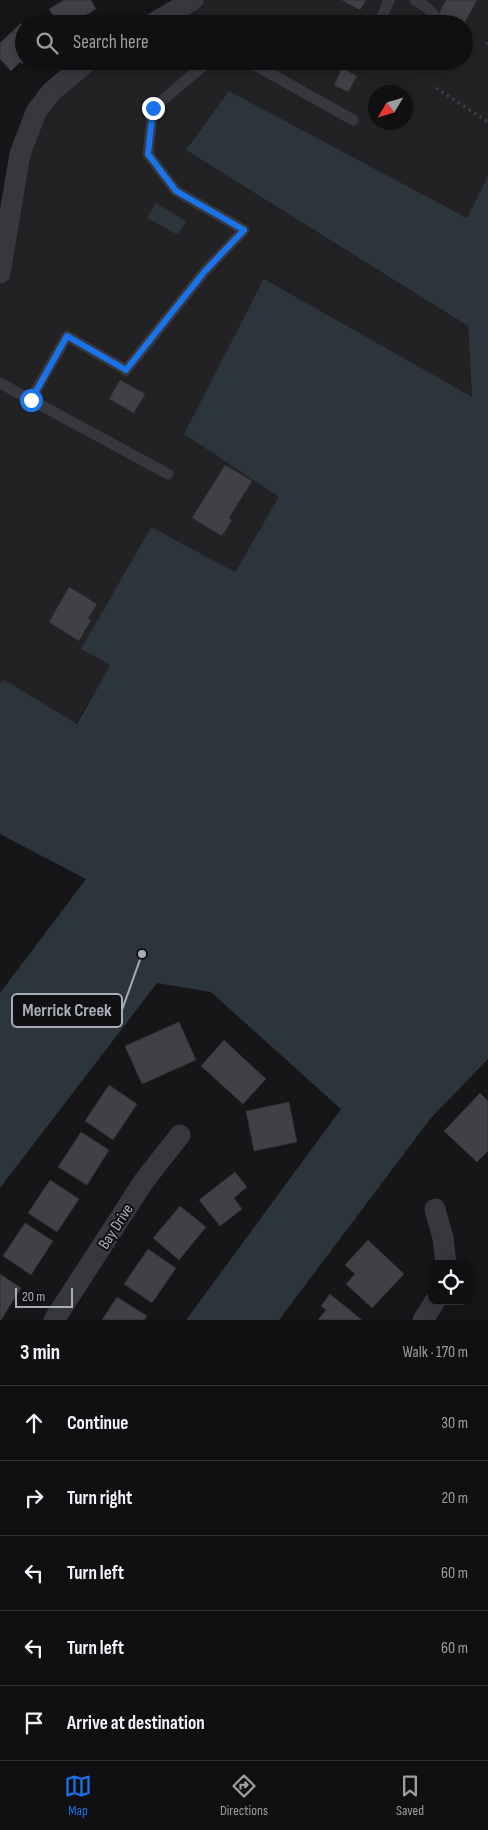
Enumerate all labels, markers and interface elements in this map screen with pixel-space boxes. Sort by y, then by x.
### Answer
search box [15,15,473,70]
icon: search [33,29,61,57]
text: Search here [73,31,149,54]
north arrow [368,85,413,130]
route end [142,97,165,120]
route start [20,389,43,412]
callout: Merrick Creek [12,994,122,1027]
text: Merrick Creek [22,1000,112,1021]
street label: Bay Drive [95,1201,138,1253]
map controls [428,1260,473,1305]
button: locate [428,1260,473,1305]
scale bar [15,1285,72,1308]
text: 20 m [22,1288,45,1305]
text: 3 min [20,1340,60,1365]
text: Walk · 170 m [403,1343,468,1362]
icon: ahead [20,1409,48,1437]
text: Continue [67,1412,128,1435]
text: 30 m [441,1414,468,1433]
icon: right [20,1484,48,1512]
text: Turn right [67,1487,132,1510]
text: 20 m [441,1489,468,1508]
icon: left [20,1559,48,1587]
text: Turn left [67,1562,124,1585]
text: 60 m [441,1564,468,1583]
icon: left [20,1634,48,1662]
text: Turn left [67,1637,124,1660]
text: 60 m [441,1639,468,1658]
icon: arrive [20,1709,48,1737]
text: Arrive at destination [67,1712,205,1735]
tab: Map [64,1772,92,1819]
tab: Directions [220,1772,268,1819]
tab: Saved [396,1772,424,1819]

